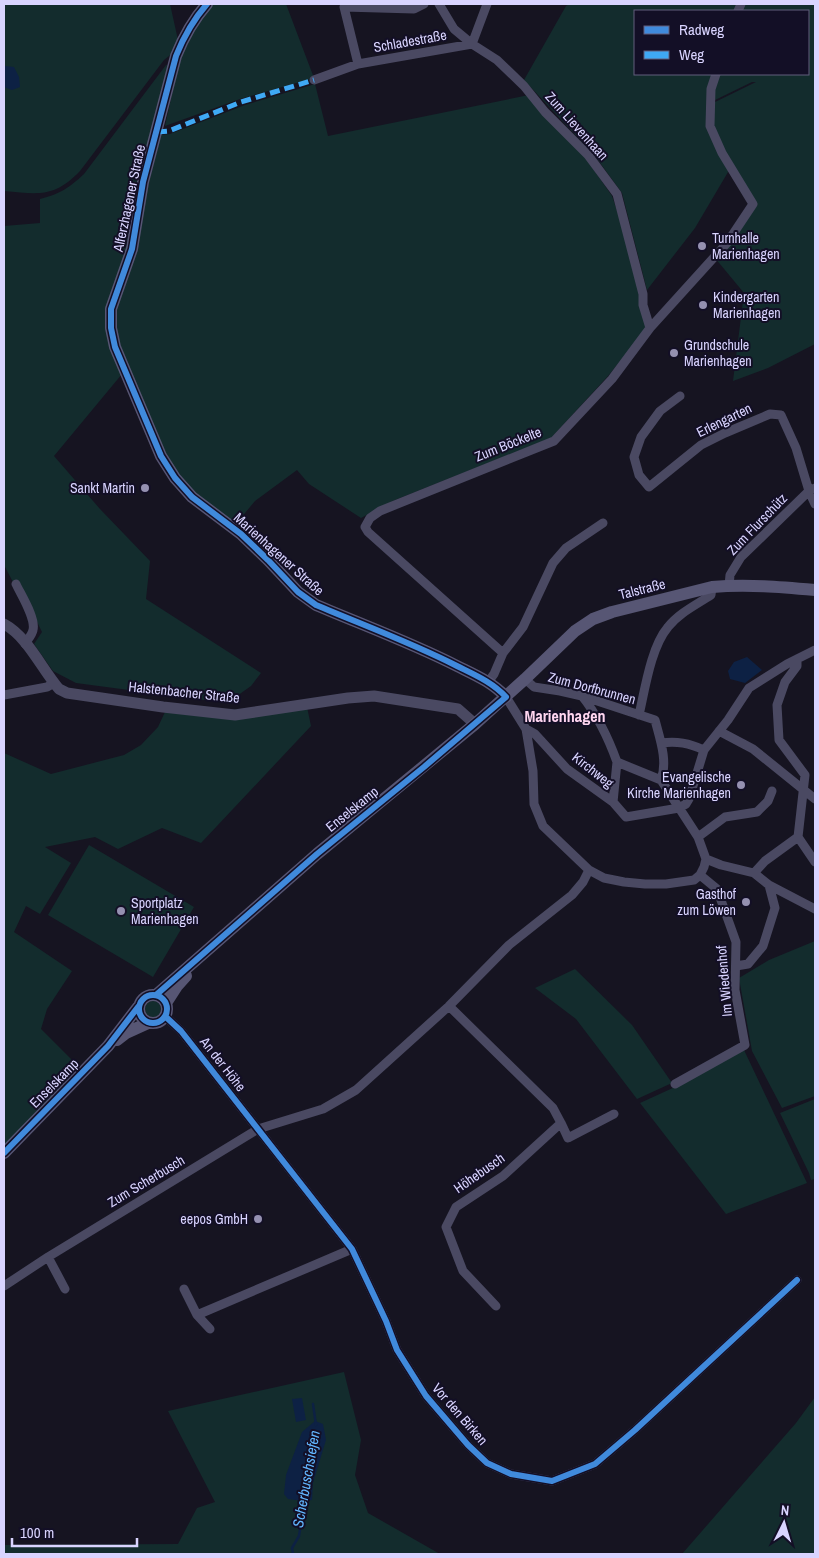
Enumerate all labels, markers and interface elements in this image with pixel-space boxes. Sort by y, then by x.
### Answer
legend [634,10,809,75]
text: Radweg [679,19,724,40]
street label: Schladestraße [372,26,448,56]
text: Weg [679,44,704,65]
street label: Zum Lievenhaan [541,88,613,164]
street label: Alferzhagener Straße [109,143,149,254]
place label: Turnhalle Marienhagen [712,229,780,263]
marker: Turnhalle Marienhagen [696,240,708,252]
place label: Kindergarten Marienhagen [713,288,781,322]
marker: Kindergarten Marienhagen [697,299,709,311]
place label: Grundschule Marienhagen [684,336,752,370]
marker: Grundschule Marienhagen [668,347,680,359]
street label: Erlengarten [693,399,755,441]
street label: Zum Böckelte [472,423,544,465]
place label: Sankt Martin [70,479,135,497]
marker: Sankt Martin [139,482,151,494]
street label: Zum Flurschütz [723,489,791,559]
street label: Marienhagener Straße [230,509,328,599]
street label: Talstraße [617,575,667,603]
street label: Zum Dorfbrunnen [546,668,638,708]
street label: Halstenbacher Straße [128,677,240,707]
district label: Marienhagen [525,705,605,727]
street label: Kirchweg [569,748,618,792]
place label: Evangelische Kirche Marienhagen [627,768,731,802]
marker: Evangelische Kirche Marienhagen [735,779,747,791]
street label: Enselskamp [322,782,382,836]
place label: Gasthof zum Löwen [677,885,737,919]
place label: Sportplatz Marienhagen [131,894,199,928]
marker: Gasthof zum Löwen [740,896,752,908]
marker: Sportplatz Marienhagen [115,905,127,917]
street label: Im Wiedenhof [712,944,736,1017]
street label: An der Höhe [195,1032,250,1095]
street label: Enselskamp [26,1055,82,1111]
street label: Höhebusch [450,1149,508,1197]
street label: Zum Scherbusch [104,1151,188,1211]
place label: eepos GmbH [180,1210,248,1228]
marker: eepos GmbH [252,1213,264,1225]
street label: Vor den Birken [428,1379,492,1449]
water label: Scherbuschsiefen [287,1429,325,1529]
north arrow [759,1498,809,1548]
text: N [780,1501,790,1519]
scale bar [12,1516,138,1548]
text: 100 m [20,1522,54,1543]

